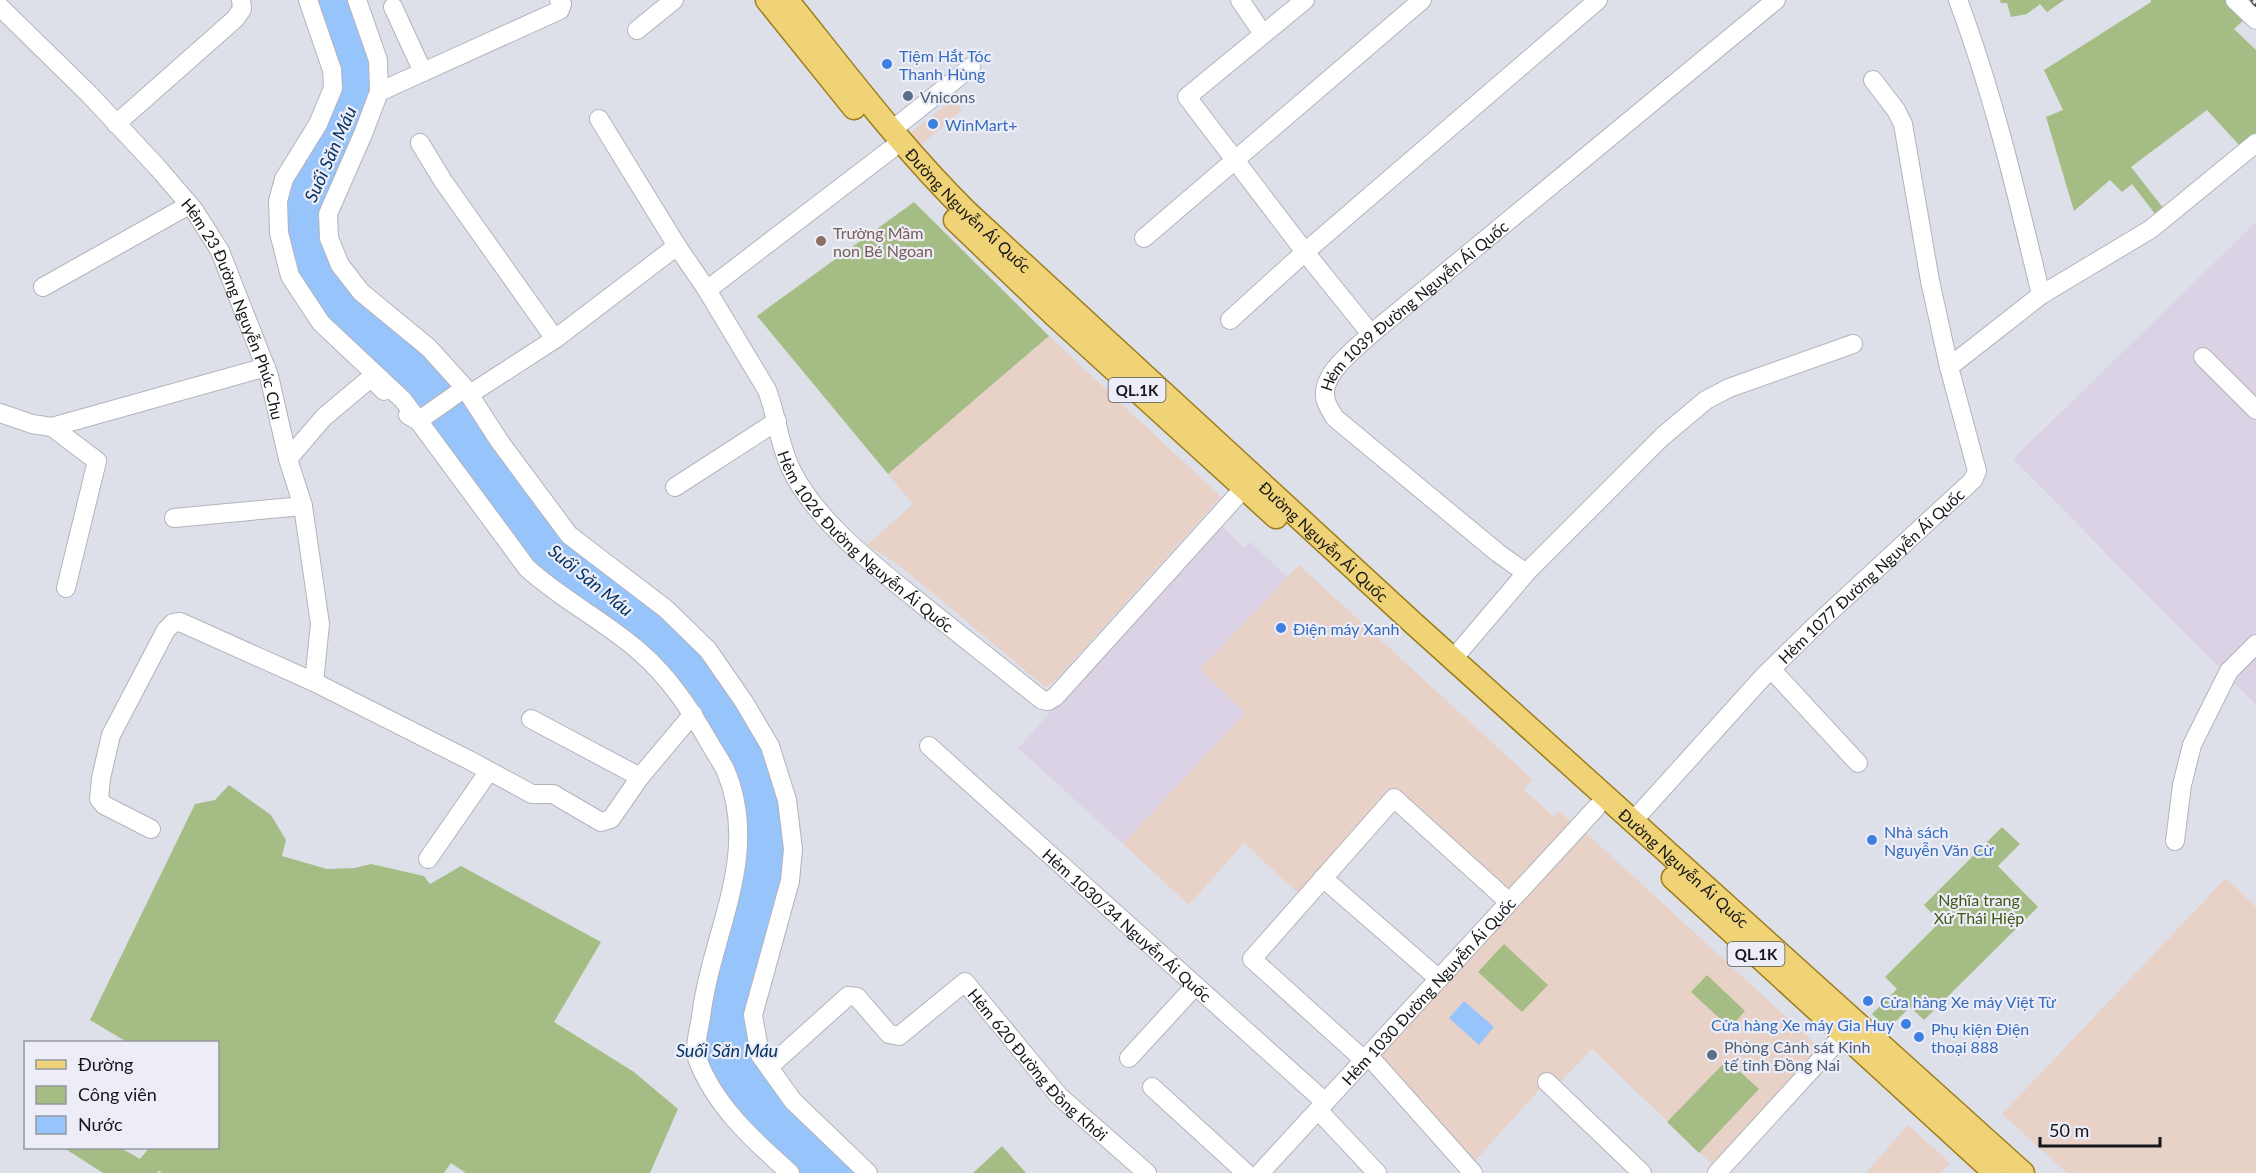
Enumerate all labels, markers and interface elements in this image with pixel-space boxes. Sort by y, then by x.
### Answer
place label: Tiệm Hắt Tóc Thanh Hùng [899,46,992,83]
marker: Tiệm Hắt Tóc Thanh Hùng [880,57,894,71]
place label: Vnicons [920,87,975,106]
marker: Vnicons [901,89,915,103]
water label: Suối Săn Máu [299,103,361,205]
place label: WinMart+ [945,115,1018,134]
marker: WinMart+ [926,117,940,131]
street label: Đường Nguyễn Ái Quốc [902,144,1036,276]
street label: Hẻm 23 Đường Nguyễn Phúc Chu [178,194,288,421]
street label: Hẻm 1039 Đường Nguyễn Ái Quốc [1316,216,1512,393]
place label: Trường Mầm non Bé Ngoan [833,223,933,260]
marker: Trường Mầm non Bé Ngoan [814,234,828,248]
road number: QL.1K [1108,378,1166,402]
street label: Hẻm 1026 Đường Nguyễn Ái Quốc [775,448,958,636]
street label: Đường Nguyễn Ái Quốc [1256,477,1393,606]
street label: Hẻm 1077 Đường Nguyễn Ái Quốc [1774,484,1968,667]
water label: Suối Săn Máu [544,539,638,621]
place label: Điện máy Xanh [1293,619,1399,638]
marker: Điện máy Xanh [1274,621,1288,635]
street label: Đường Nguyễn Ái Quốc [1615,804,1754,931]
place label: Nhà sách Nguyễn Văn Cừ [1884,822,1994,859]
marker: Nhà sách Nguyễn Văn Cừ [1865,833,1879,847]
street label: Hẻm 1030/34 Nguyễn Ái Quốc [1039,844,1216,1005]
park label: Nghĩa trang Xứ Thái Hiệp [1934,890,2024,927]
street label: Hẻm 1030 Đường Nguyễn Ái Quốc [1337,893,1519,1088]
road number: QL.1K [1728,942,1784,966]
street label: Hẻm 620 Đường Đồng Khởi [965,984,1112,1144]
place label: Cửa hàng Xe máy Việt Từ [1880,992,2057,1011]
marker: Cửa hàng Xe máy Việt Từ [1861,994,1875,1008]
place label: Cửa hàng Xe máy Gia Huy [1711,1015,1895,1034]
marker: Cửa hàng Xe máy Gia Huy [1899,1017,1913,1031]
place label: Phụ kiện Điện thoại 888 [1931,1019,2029,1056]
marker: Phụ kiện Điện thoại 888 [1912,1030,1926,1044]
place label: Phòng Cảnh sát Kinh tế tỉnh Đồng Nai [1724,1037,1870,1074]
water label: Suối Săn Máu [676,1039,778,1061]
legend [24,1041,219,1149]
marker: Phòng Cảnh sát Kinh tế tỉnh Đồng Nai [1705,1048,1719,1062]
text: Đường [78,1053,133,1075]
text: Công viên [78,1083,157,1105]
scale bar [2040,1110,2160,1148]
text: Nước [78,1113,123,1135]
text: 50 m [2049,1119,2089,1141]

